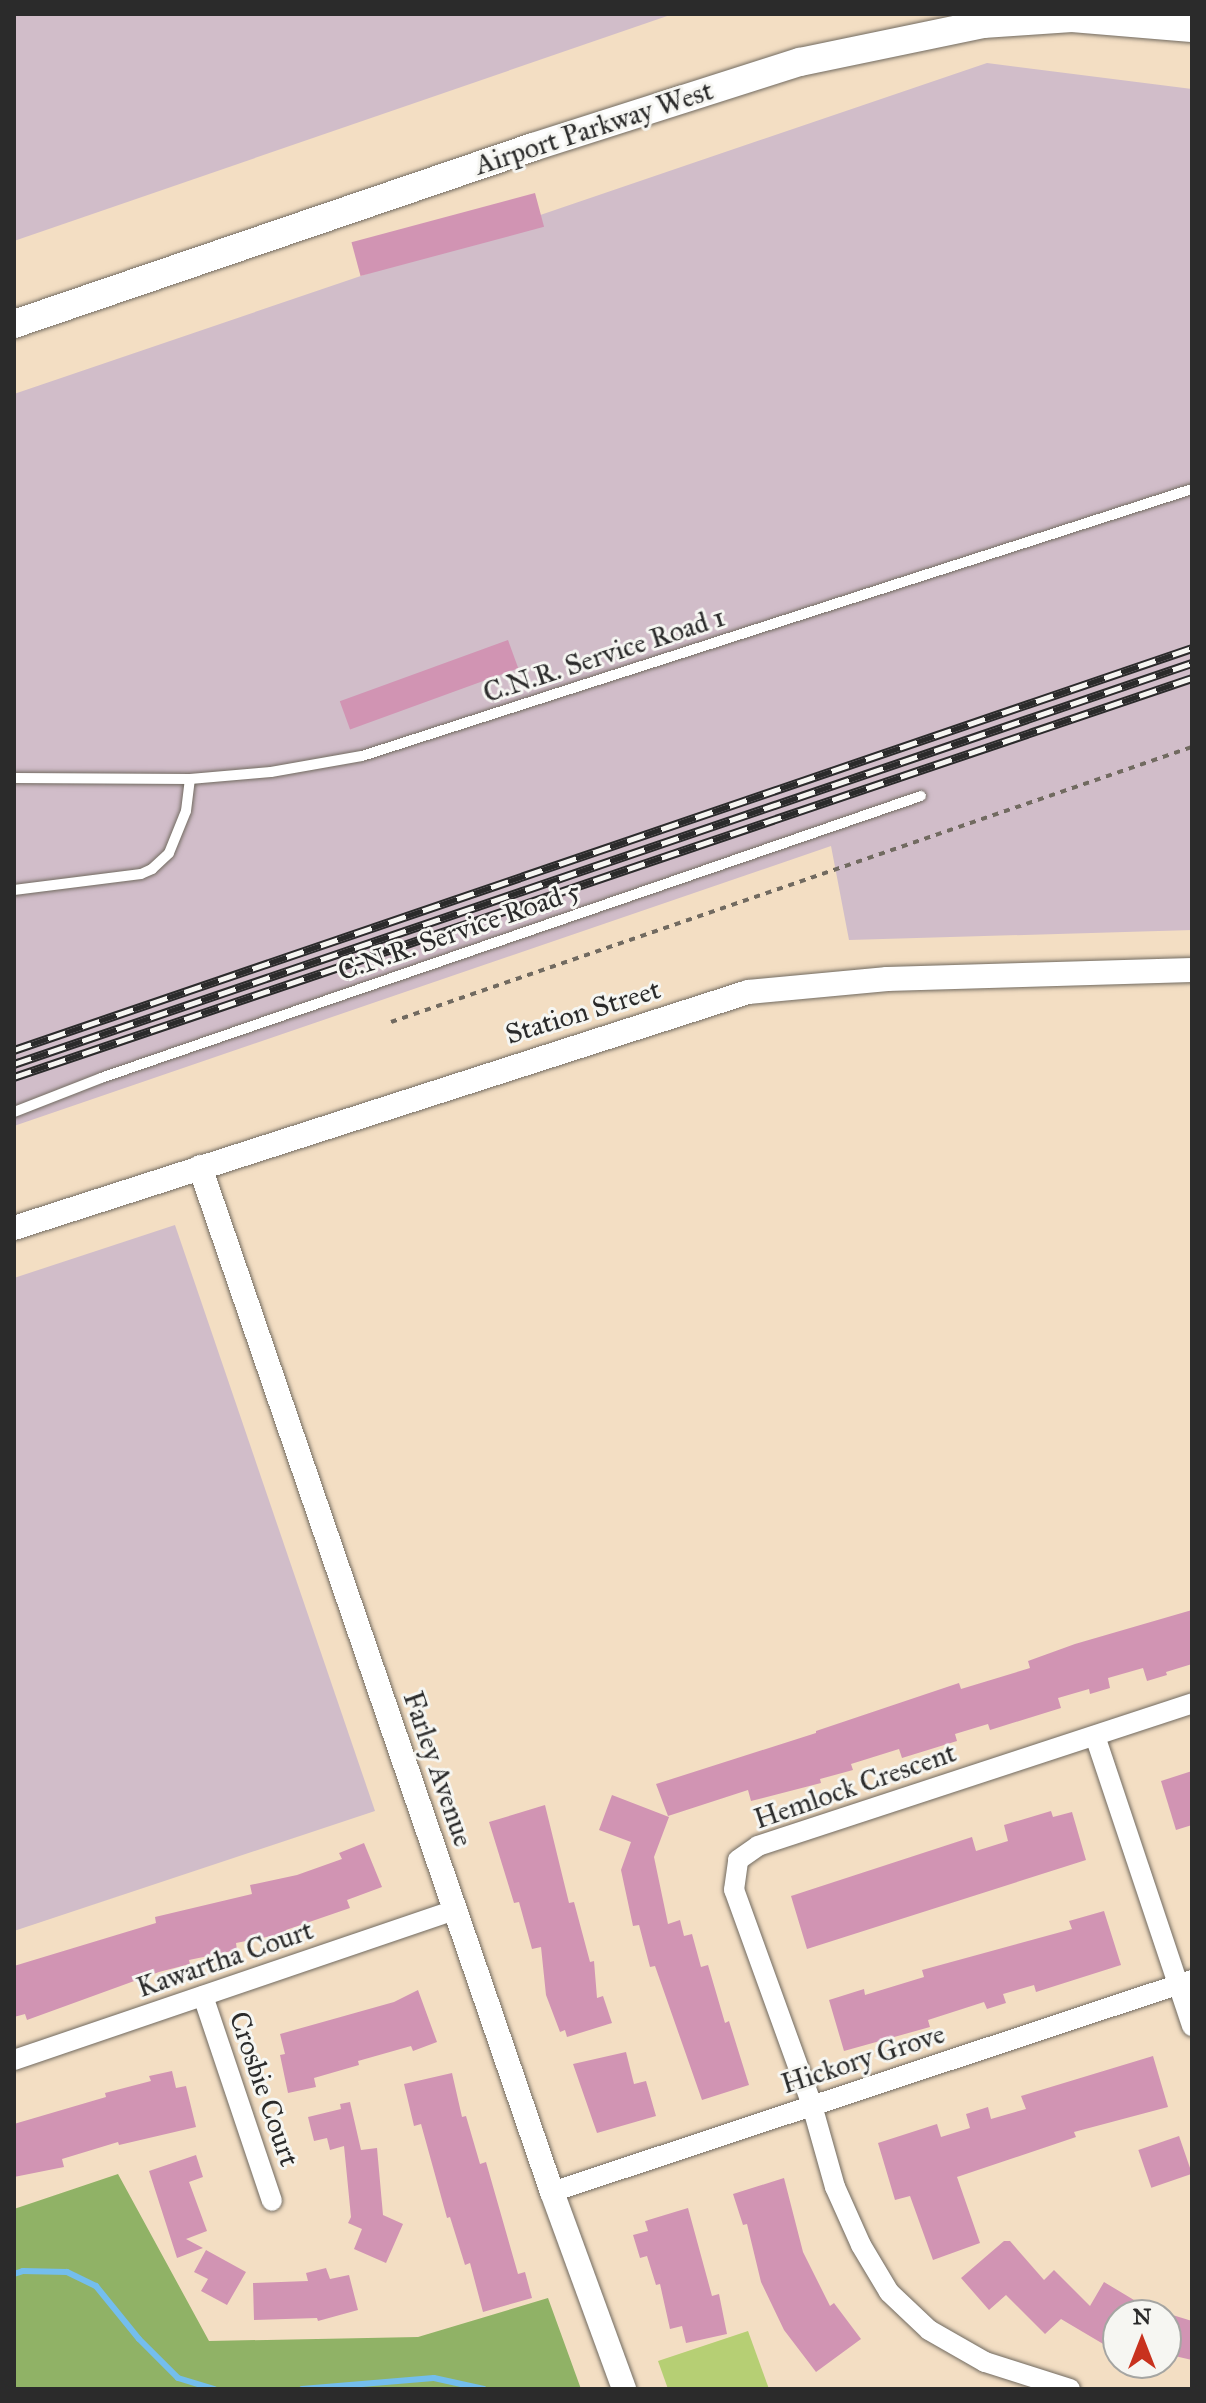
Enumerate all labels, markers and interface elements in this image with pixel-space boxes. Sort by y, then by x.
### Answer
street label: Airport Parkway West [471,74,717,182]
street label: C.N.R. Service Road 1 [479,600,729,710]
street label: C.N.R. Service Road 5 [333,874,585,988]
street label: Station Street [501,972,665,1052]
street label: Farley Avenue [396,1687,480,1851]
street label: Hemlock Crescent [750,1736,960,1836]
street label: Kawartha Court [132,1913,318,2005]
street label: Crosbie Court [222,2007,306,2171]
street label: Hickory Grove [777,2017,949,2101]
north arrow [1102,2299,1182,2379]
text: N [1133,2303,1151,2330]

